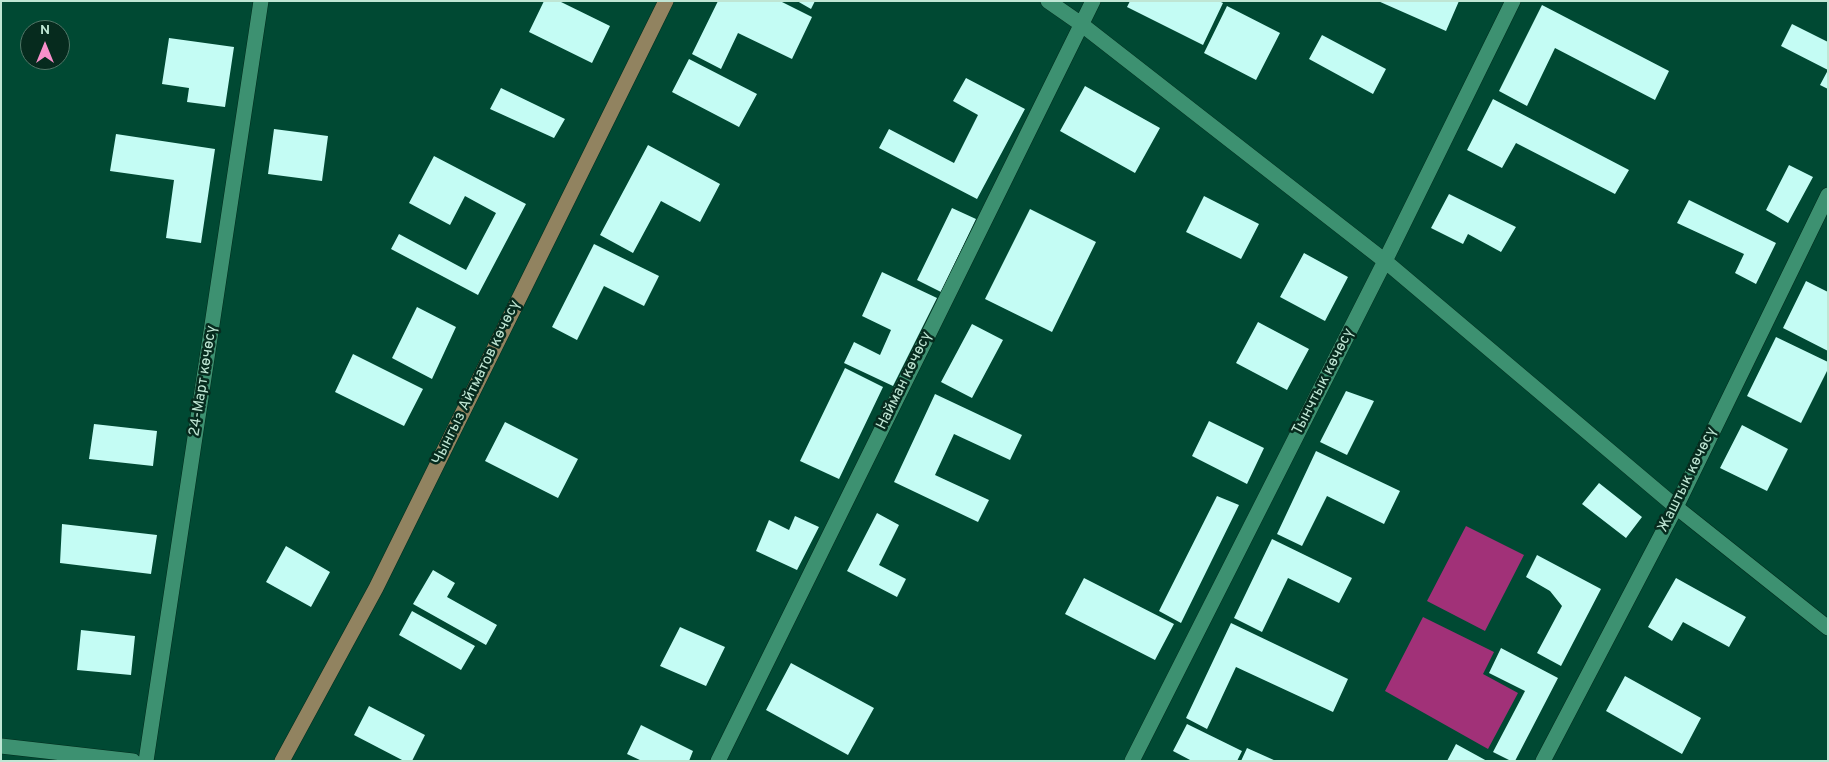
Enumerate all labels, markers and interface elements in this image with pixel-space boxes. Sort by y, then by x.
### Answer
north arrow [20,20,70,70]
text: N [40,22,50,39]
street label: Чынгыз Айтматов көчөсү [429,298,525,468]
street label: 24-Март көчөсү [186,324,222,438]
street label: Тынчтык көчөсү [1289,326,1359,438]
street label: Найман көчөсү [874,329,936,433]
street label: Жаштык көчөсү [1655,425,1721,535]

